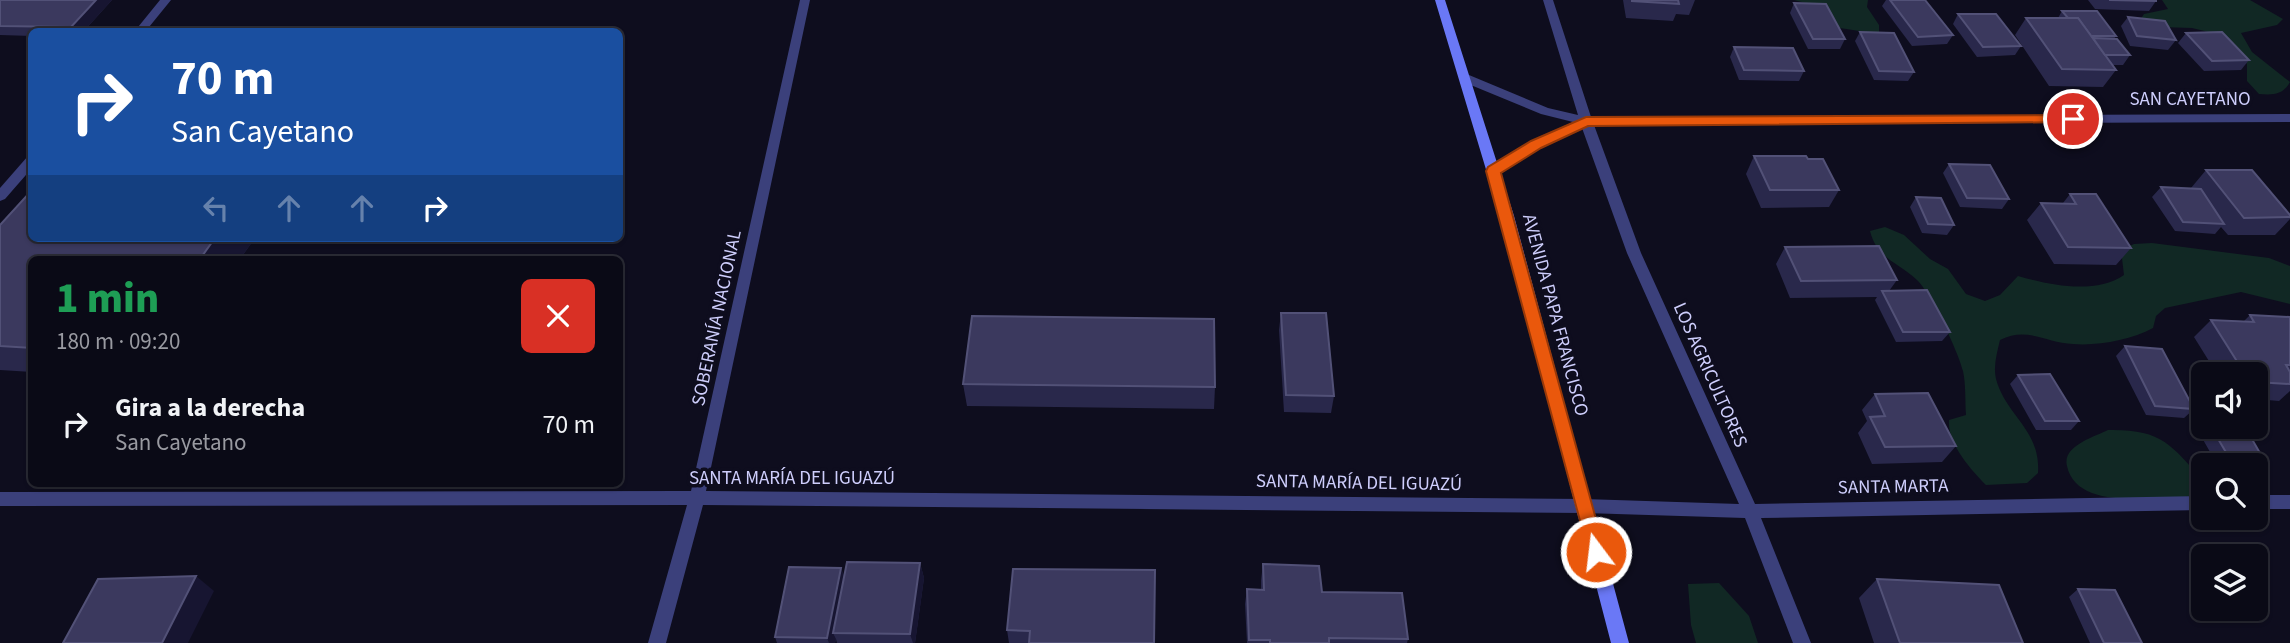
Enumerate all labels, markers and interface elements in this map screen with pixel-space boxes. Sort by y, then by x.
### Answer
text: 70 m [171,44,275,114]
icon: right [56,56,147,147]
street label: SAN CAYETANO [2129,86,2251,113]
pin [2043,89,2103,149]
icon: arrive [2054,100,2092,138]
text: San Cayetano [171,109,354,155]
icon: left [197,189,235,227]
icon: ahead [270,189,308,227]
icon: ahead [343,189,381,227]
icon: right [416,189,454,227]
street label: AVENIDA PAPA FRANCISCO [1515,211,1595,419]
street label: SOBERANÍA NACIONAL [685,228,749,408]
text: 1 min [56,269,159,329]
button: close [521,279,595,353]
street label: LOS AGRICULTORES [1666,298,1754,452]
text: 180 m · 09:20 [56,325,180,358]
map controls [2191,362,2268,621]
button: sound [2191,362,2268,439]
text: Gira a la derecha [115,389,305,426]
icon: right [56,405,94,443]
text: 70 m [542,406,595,443]
text: San Cayetano [115,426,247,459]
button: search [2191,453,2268,530]
street label: SANTA MARÍA DEL IGUAZÚ [689,465,895,492]
street label: SANTA MARÍA DEL IGUAZÚ [1256,468,1462,498]
street label: SANTA MARTA [1837,473,1949,501]
position arrow [1559,515,1633,589]
button: layers [2191,544,2268,621]

